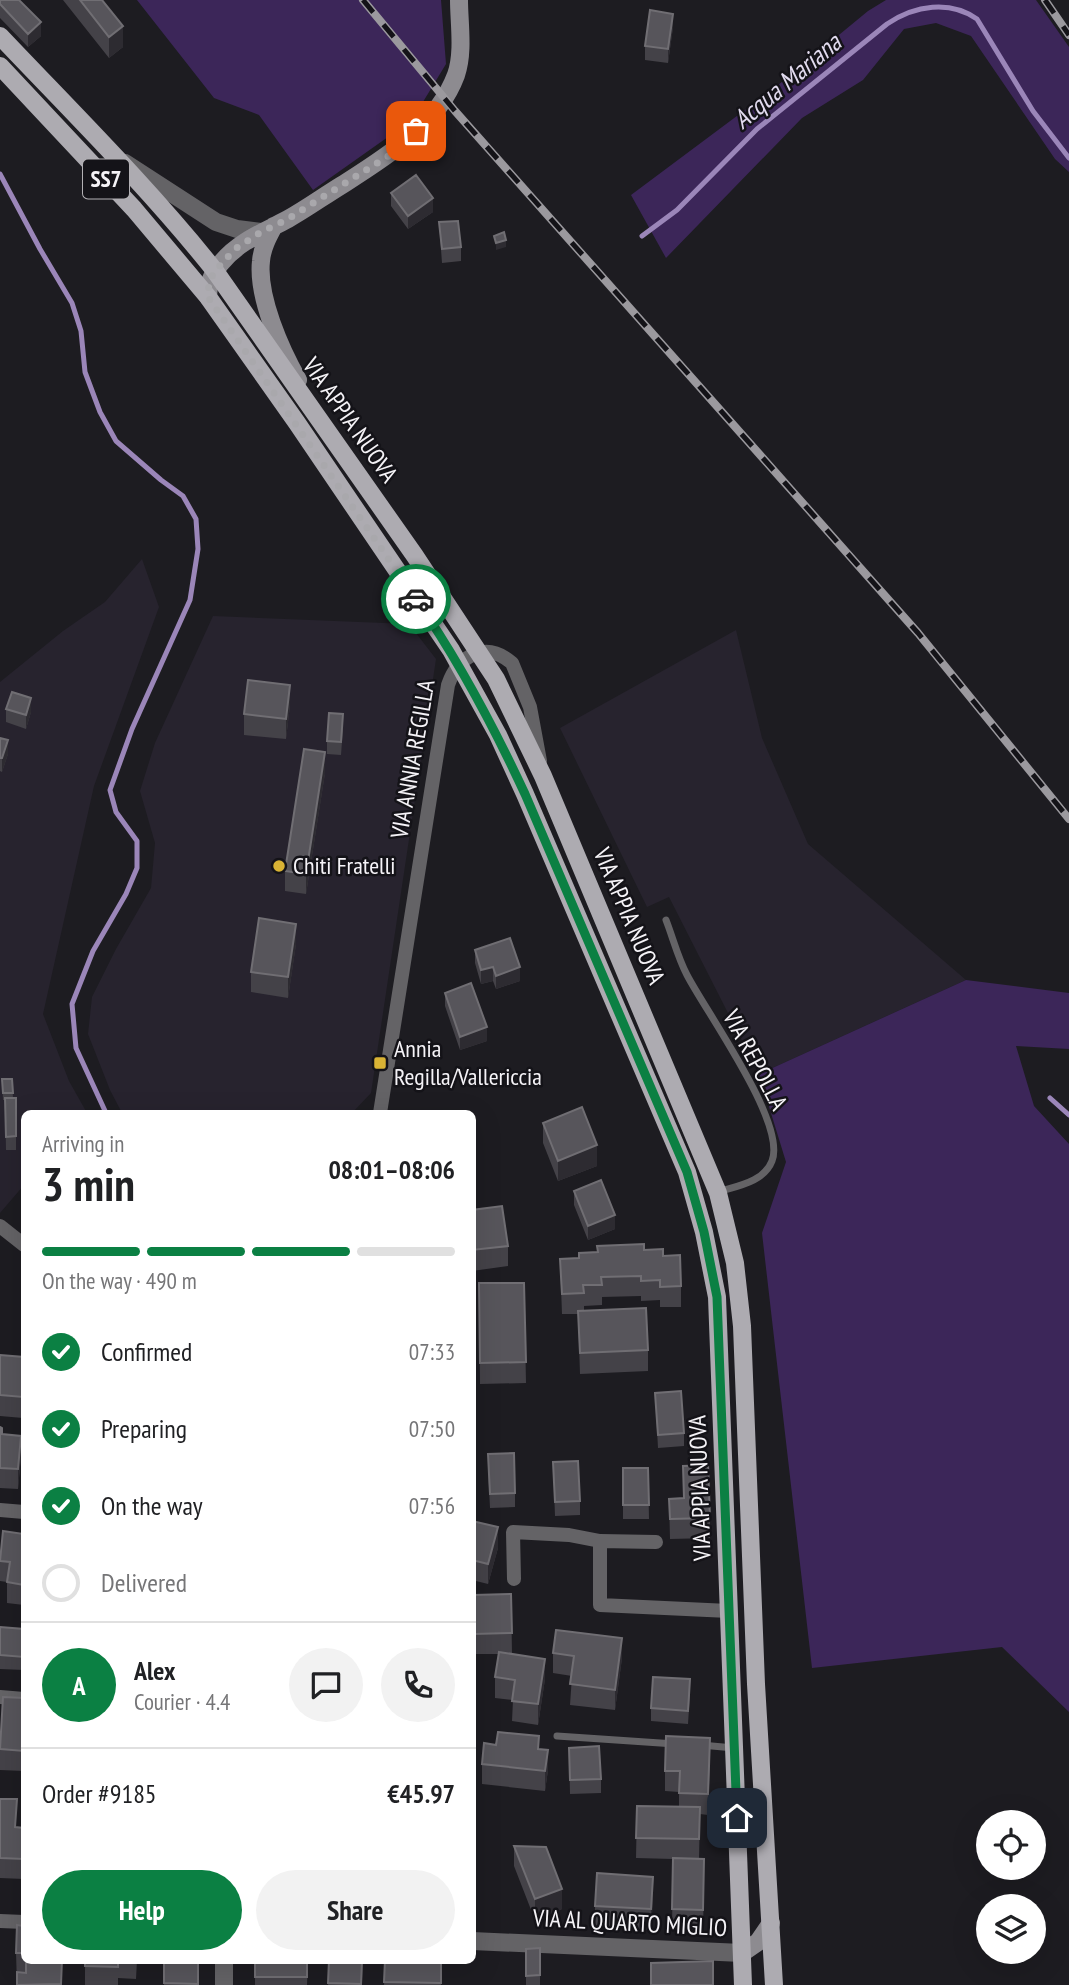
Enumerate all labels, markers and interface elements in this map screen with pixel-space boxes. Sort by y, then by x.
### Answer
water label: Acqua Mariana [726,25,849,135]
pin [386,101,446,161]
icon: bag [397,112,435,150]
road number: SS7 [83,160,129,198]
street label: VIA APPIA NUOVA [295,350,405,489]
courier [381,564,451,634]
icon: car [397,580,435,618]
street label: VIA ANNIA REGILLA [383,676,442,842]
street label: VIA APPIA NUOVA [586,842,672,989]
place label: Chiti Fratelli [293,850,395,881]
marker: Chiti Fratelli [271,858,287,874]
street label: VIA REPOLLA [716,1003,795,1116]
place label: Annia Regilla/Vallericcia [394,1033,542,1092]
marker: Annia Regilla/Vallericcia [372,1055,388,1071]
text: Arriving in [42,1129,124,1158]
text: 08:01–08:06 [328,1153,455,1186]
text: 3 min [42,1154,135,1214]
text: On the way · 490 m [42,1266,197,1295]
icon: check [42,1333,80,1371]
text: Confirmed [101,1335,192,1368]
text: 07:33 [409,1337,455,1366]
icon: check [42,1410,80,1448]
text: Preparing [101,1412,187,1445]
text: 07:50 [409,1414,455,1443]
street label: VIA APPIA NUOVA [681,1414,718,1562]
icon: check [42,1487,80,1525]
text: On the way [101,1489,203,1522]
text: 07:56 [409,1491,455,1520]
text: Delivered [101,1566,187,1599]
button: chat [289,1648,363,1722]
button: phone [381,1648,455,1722]
text: Alex [134,1654,175,1687]
text: A [72,1669,86,1702]
text: Courier · 4.4 [134,1687,230,1716]
text: Order #9185 [42,1777,157,1810]
text: €45.97 [387,1777,455,1810]
pin [707,1788,767,1848]
icon: home [718,1799,756,1837]
map controls [976,1810,1046,1964]
button: locate [976,1810,1046,1880]
button: Help [42,1870,242,1950]
button: Share [256,1870,455,1950]
button: layers [976,1894,1046,1964]
street label: VIA AL QUARTO MIGLIO [531,1902,728,1943]

